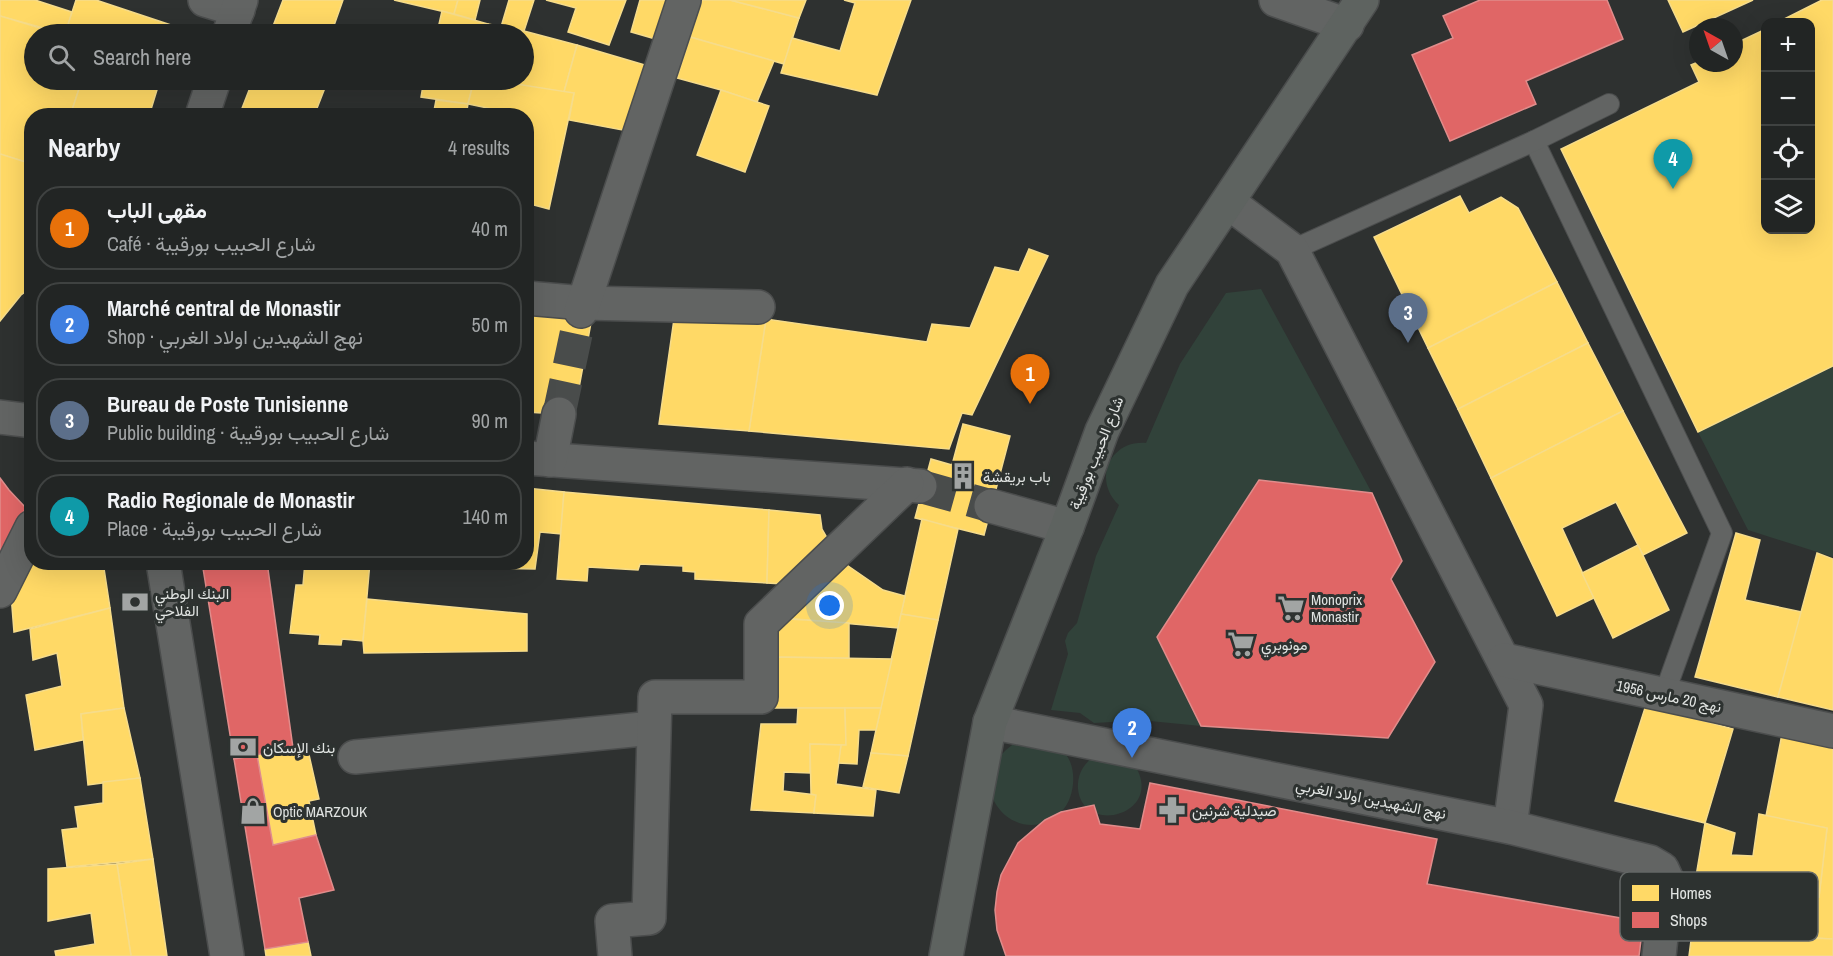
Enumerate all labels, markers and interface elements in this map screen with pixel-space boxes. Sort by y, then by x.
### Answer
north arrow [1689,18,1743,72]
map controls [1761,18,1815,234]
button: + [1761,18,1815,72]
search box [24,24,534,90]
icon: search [45,41,78,74]
text: Search here [93,42,191,72]
button: − [1761,72,1815,126]
button: locate [1761,126,1815,180]
text: Nearby [48,130,120,165]
text: 4 results [448,134,510,161]
pin: 4 [1654,140,1692,189]
button: layers [1761,180,1815,234]
text: مقهى الباب [107,195,207,225]
text: 1 [65,215,74,242]
text: 40 m [472,215,508,242]
text: Café · شارع الحبيب بورقيبة [107,230,315,257]
text: Marché central de Monastir [107,293,341,323]
pin: 3 [1388,294,1428,343]
text: 2 [65,311,74,338]
text: 50 m [472,311,508,338]
text: Shop · نهج الشهيدين اولاد الغربي [107,323,363,350]
pin: 1 [1010,354,1050,404]
text: Bureau de Poste Tunisienne [107,389,348,419]
street label: شارع الحبيب بورقيبة [1064,393,1129,513]
text: 3 [65,407,74,434]
text: 90 m [472,407,508,434]
text: Public building · شارع الحبيب بورقيبة [107,419,389,446]
building icon: باب بريقشة [948,461,978,491]
place label: باب بريقشة [983,466,1051,487]
text: Radio Regionale de Monastir [107,485,355,515]
text: 4 [65,503,74,530]
text: 140 m [462,503,508,530]
text: Place · شارع الحبيب بورقيبة [107,515,322,542]
place label: البنك الوطني الفلاحي [155,583,229,624]
bank icon: البنك الوطني الفلاحي [120,587,150,617]
place label: Monoprix Monastir [1311,589,1363,627]
your location [815,591,844,620]
supermarket icon: Monoprix Monastir [1276,593,1306,623]
supermarket icon: مونوبري [1226,629,1256,659]
place label: مونوبري [1261,634,1307,658]
street label: نهج 20 مارس 1956 [1614,675,1724,718]
pin: 2 [1112,708,1152,758]
bank icon: بنك الإسكان [228,732,258,762]
place label: بنك الإسكان [263,737,335,758]
street label: نهج الشهيدين اولاد الغربي [1293,774,1448,827]
pharmacy icon: صيدلية شرنين [1157,795,1187,825]
shop icon: Optic MARZOUK [238,796,268,826]
place label: صيدلية شرنين [1192,800,1277,821]
place label: Optic MARZOUK [273,801,368,822]
legend [1620,872,1818,941]
text: Homes [1670,882,1712,904]
text: Shops [1670,909,1707,931]

